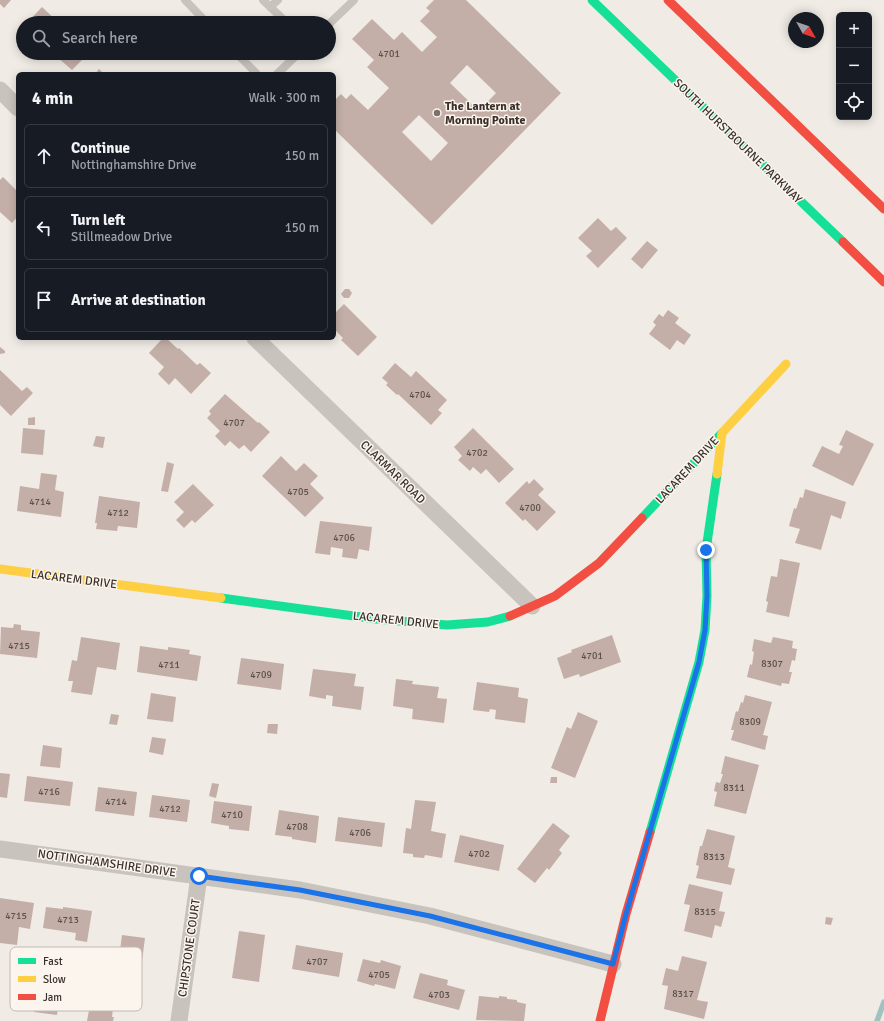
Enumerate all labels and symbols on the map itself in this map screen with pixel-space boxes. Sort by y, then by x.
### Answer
north arrow [788,12,824,48]
house number: 4701 [378,48,400,60]
street label: SOUTH HURSTBOURNE PARKWAY [670,76,805,207]
place label: The Lantern at Morning Pointe [445,99,525,128]
marker: The Lantern at Morning Pointe [432,108,442,118]
house number: 4704 [409,389,431,401]
house number: 4707 [223,417,245,429]
street label: LACAREM DRIVE [652,433,722,507]
street label: CLARMAR ROAD [357,438,428,507]
house number: 4702 [466,447,488,459]
house number: 4705 [287,486,309,498]
house number: 4714 [29,496,51,508]
house number: 4700 [519,502,541,514]
house number: 4712 [107,507,129,519]
house number: 4706 [333,532,355,544]
route end [697,541,715,559]
street label: LACAREM DRIVE [30,567,118,592]
street label: LACAREM DRIVE [352,609,440,632]
house number: 4715 [8,640,30,652]
house number: 4701 [581,650,603,662]
house number: 8307 [761,658,783,670]
house number: 4711 [158,659,180,671]
house number: 4709 [250,669,272,681]
house number: 8309 [739,716,761,728]
house number: 8311 [723,782,745,794]
house number: 4716 [38,786,60,798]
house number: 4714 [105,796,127,808]
house number: 4712 [159,803,181,815]
house number: 4710 [221,809,243,821]
house number: 4708 [286,821,308,833]
house number: 4706 [349,827,371,839]
street label: NOTTINGHAMSHIRE DRIVE [37,846,177,881]
house number: 4702 [468,848,490,860]
house number: 8313 [703,851,725,863]
route start [190,867,208,885]
street label: CHIPSTONE COURT [175,898,204,998]
house number: 8315 [694,906,716,918]
house number: 4715 [5,910,27,922]
house number: 4713 [57,914,79,926]
legend [10,947,142,1011]
text: Fast [43,955,63,968]
house number: 4707 [306,956,328,968]
house number: 4705 [368,969,390,981]
text: Slow [43,973,66,986]
house number: 8317 [672,988,694,1000]
house number: 4703 [428,989,450,1001]
text: Jam [43,991,62,1004]

